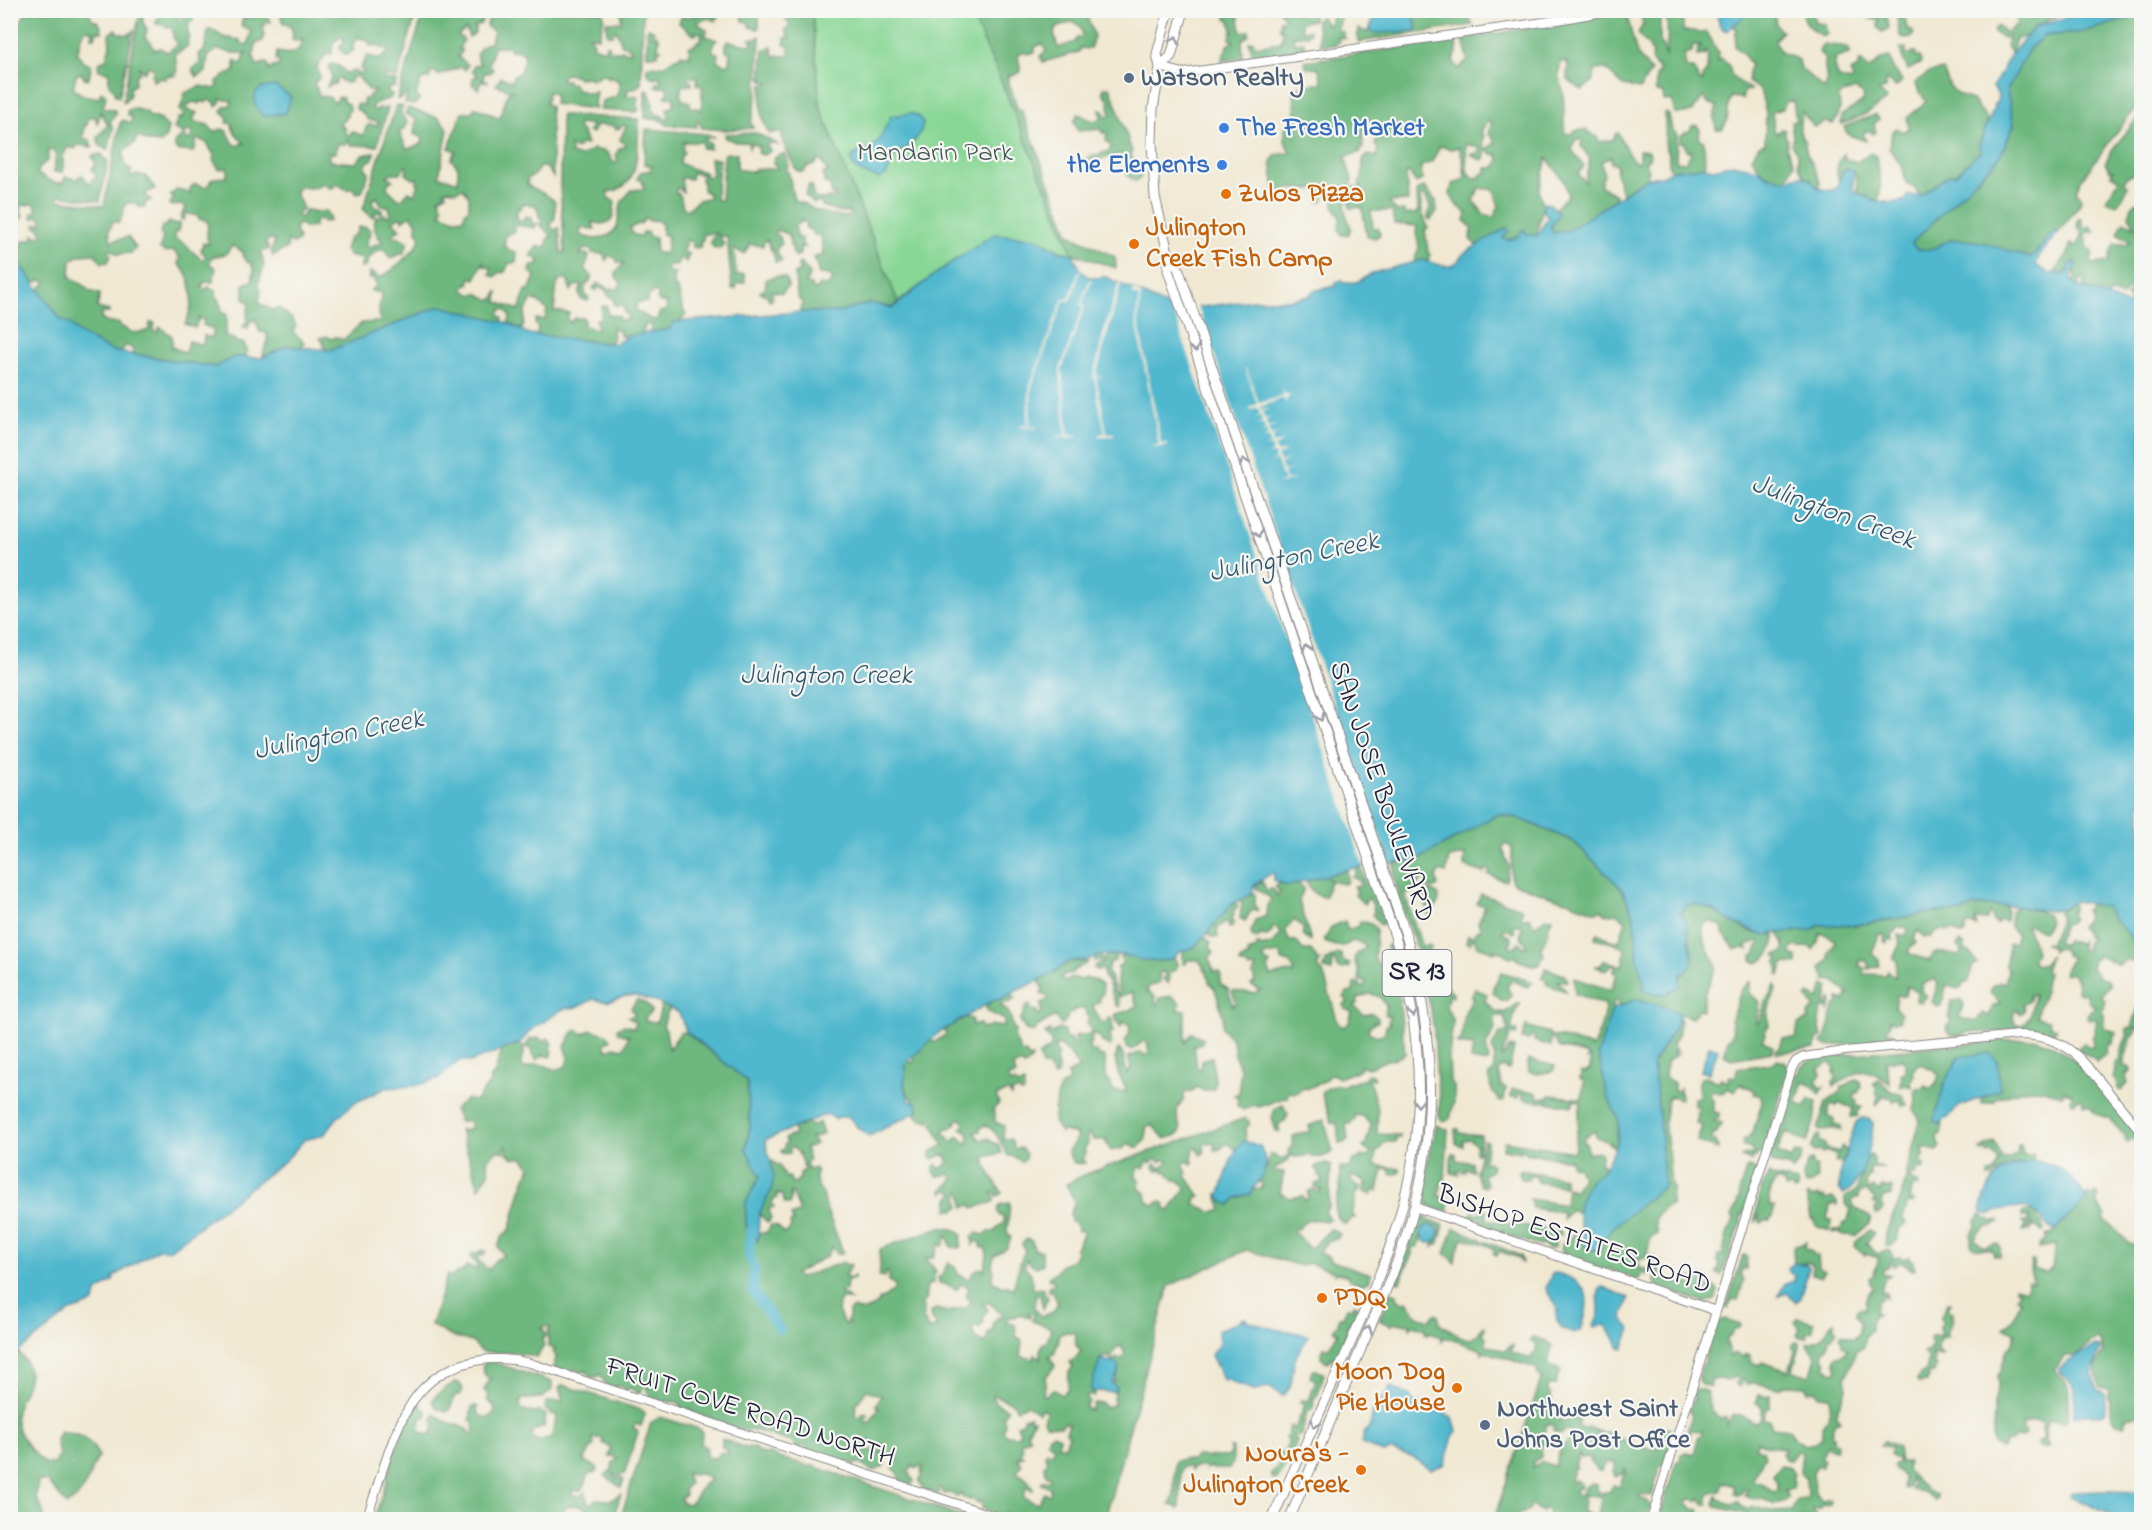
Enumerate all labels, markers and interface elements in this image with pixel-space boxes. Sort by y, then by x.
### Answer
one-way arrow [1168,36,1180,46]
place label: Watson Realty [1141,59,1304,98]
marker: Watson Realty [1122,71,1136,85]
place label: The Fresh Market [1236,109,1426,148]
marker: The Fresh Market [1217,121,1231,135]
park label: Mandarin Park [857,134,1013,173]
place label: the Elements [1066,146,1210,185]
marker: the Elements [1215,158,1229,172]
place label: Zulos Pizza [1238,175,1364,214]
marker: Zulos Pizza [1219,187,1233,201]
place label: Julington Creek Fish Camp [1146,209,1333,279]
marker: Julington Creek Fish Camp [1127,237,1141,251]
one-way arrow [1187,342,1200,353]
one-way arrow [1238,457,1251,468]
water label: Julington Creek [1745,464,1922,562]
water label: Julington Creek [1206,521,1384,595]
one-way arrow [1250,527,1263,538]
one-way arrow [1302,642,1314,653]
water label: Julington Creek [740,656,914,697]
street label: SAN JOSE BOULEVARD [1318,656,1444,928]
water label: Julington Creek [251,699,429,773]
one-way arrow [1313,711,1326,722]
road number: SR 13 [1382,950,1452,996]
one-way arrow [1406,1009,1418,1018]
one-way arrow [1412,1098,1424,1107]
street label: BISHOP ESTATES ROAD [1431,1174,1716,1305]
place label: PDQ [1334,1279,1387,1318]
marker: PDQ [1315,1291,1329,1305]
one-way arrow [1361,1325,1373,1336]
street label: FRUIT COVE ROAD NORTH [599,1347,900,1478]
place label: Moon Dog Pie House [1334,1353,1446,1423]
marker: Moon Dog Pie House [1450,1381,1464,1395]
place label: Northwest Saint Johns Post Office [1497,1390,1691,1460]
one-way arrow [1311,1417,1323,1428]
marker: Northwest Saint Johns Post Office [1478,1418,1492,1432]
place label: Noura's - Julington Creek [1183,1435,1350,1506]
marker: Noura's - Julington Creek [1354,1463,1368,1477]

